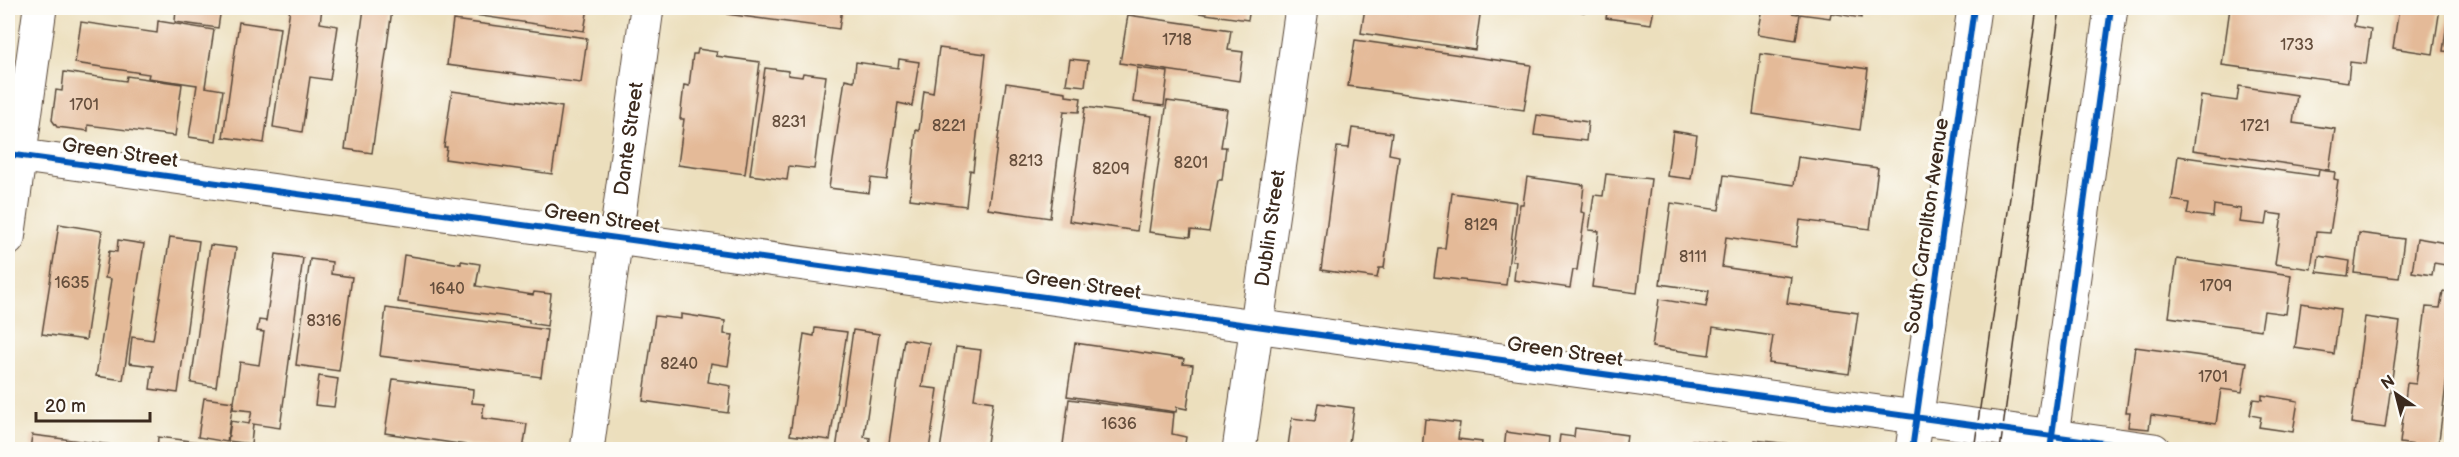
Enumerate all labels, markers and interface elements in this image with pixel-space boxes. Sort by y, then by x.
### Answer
house number: 1718 [1162,31,1192,50]
house number: 1733 [2280,36,2314,55]
street label: Dante Street [610,81,649,197]
house number: 1701 [69,96,99,115]
house number: 8231 [772,113,806,132]
street label: South Carrollton Avenue [1900,116,1954,335]
house number: 8221 [932,117,966,136]
house number: 1721 [2240,117,2270,136]
street label: Green Street [61,133,179,173]
house number: 8213 [1009,152,1043,171]
house number: 8201 [1174,154,1208,173]
house number: 8209 [1092,160,1130,179]
street label: Dublin Street [1250,168,1291,288]
street label: Green Street [543,199,661,239]
house number: 8129 [1464,216,1498,235]
house number: 8111 [1679,248,1707,267]
street label: Green Street [1024,265,1142,305]
house number: 1635 [55,274,89,293]
house number: 1709 [2200,277,2232,296]
house number: 1640 [429,280,465,299]
house number: 8316 [306,312,342,331]
street label: Green Street [1506,332,1624,372]
house number: 8240 [660,355,698,374]
north arrow [2366,364,2426,424]
house number: 1701 [2198,368,2228,387]
text: N [2378,372,2399,394]
scale bar [36,385,150,423]
text: 20 m [45,396,86,417]
house number: 1636 [1101,415,1137,434]

